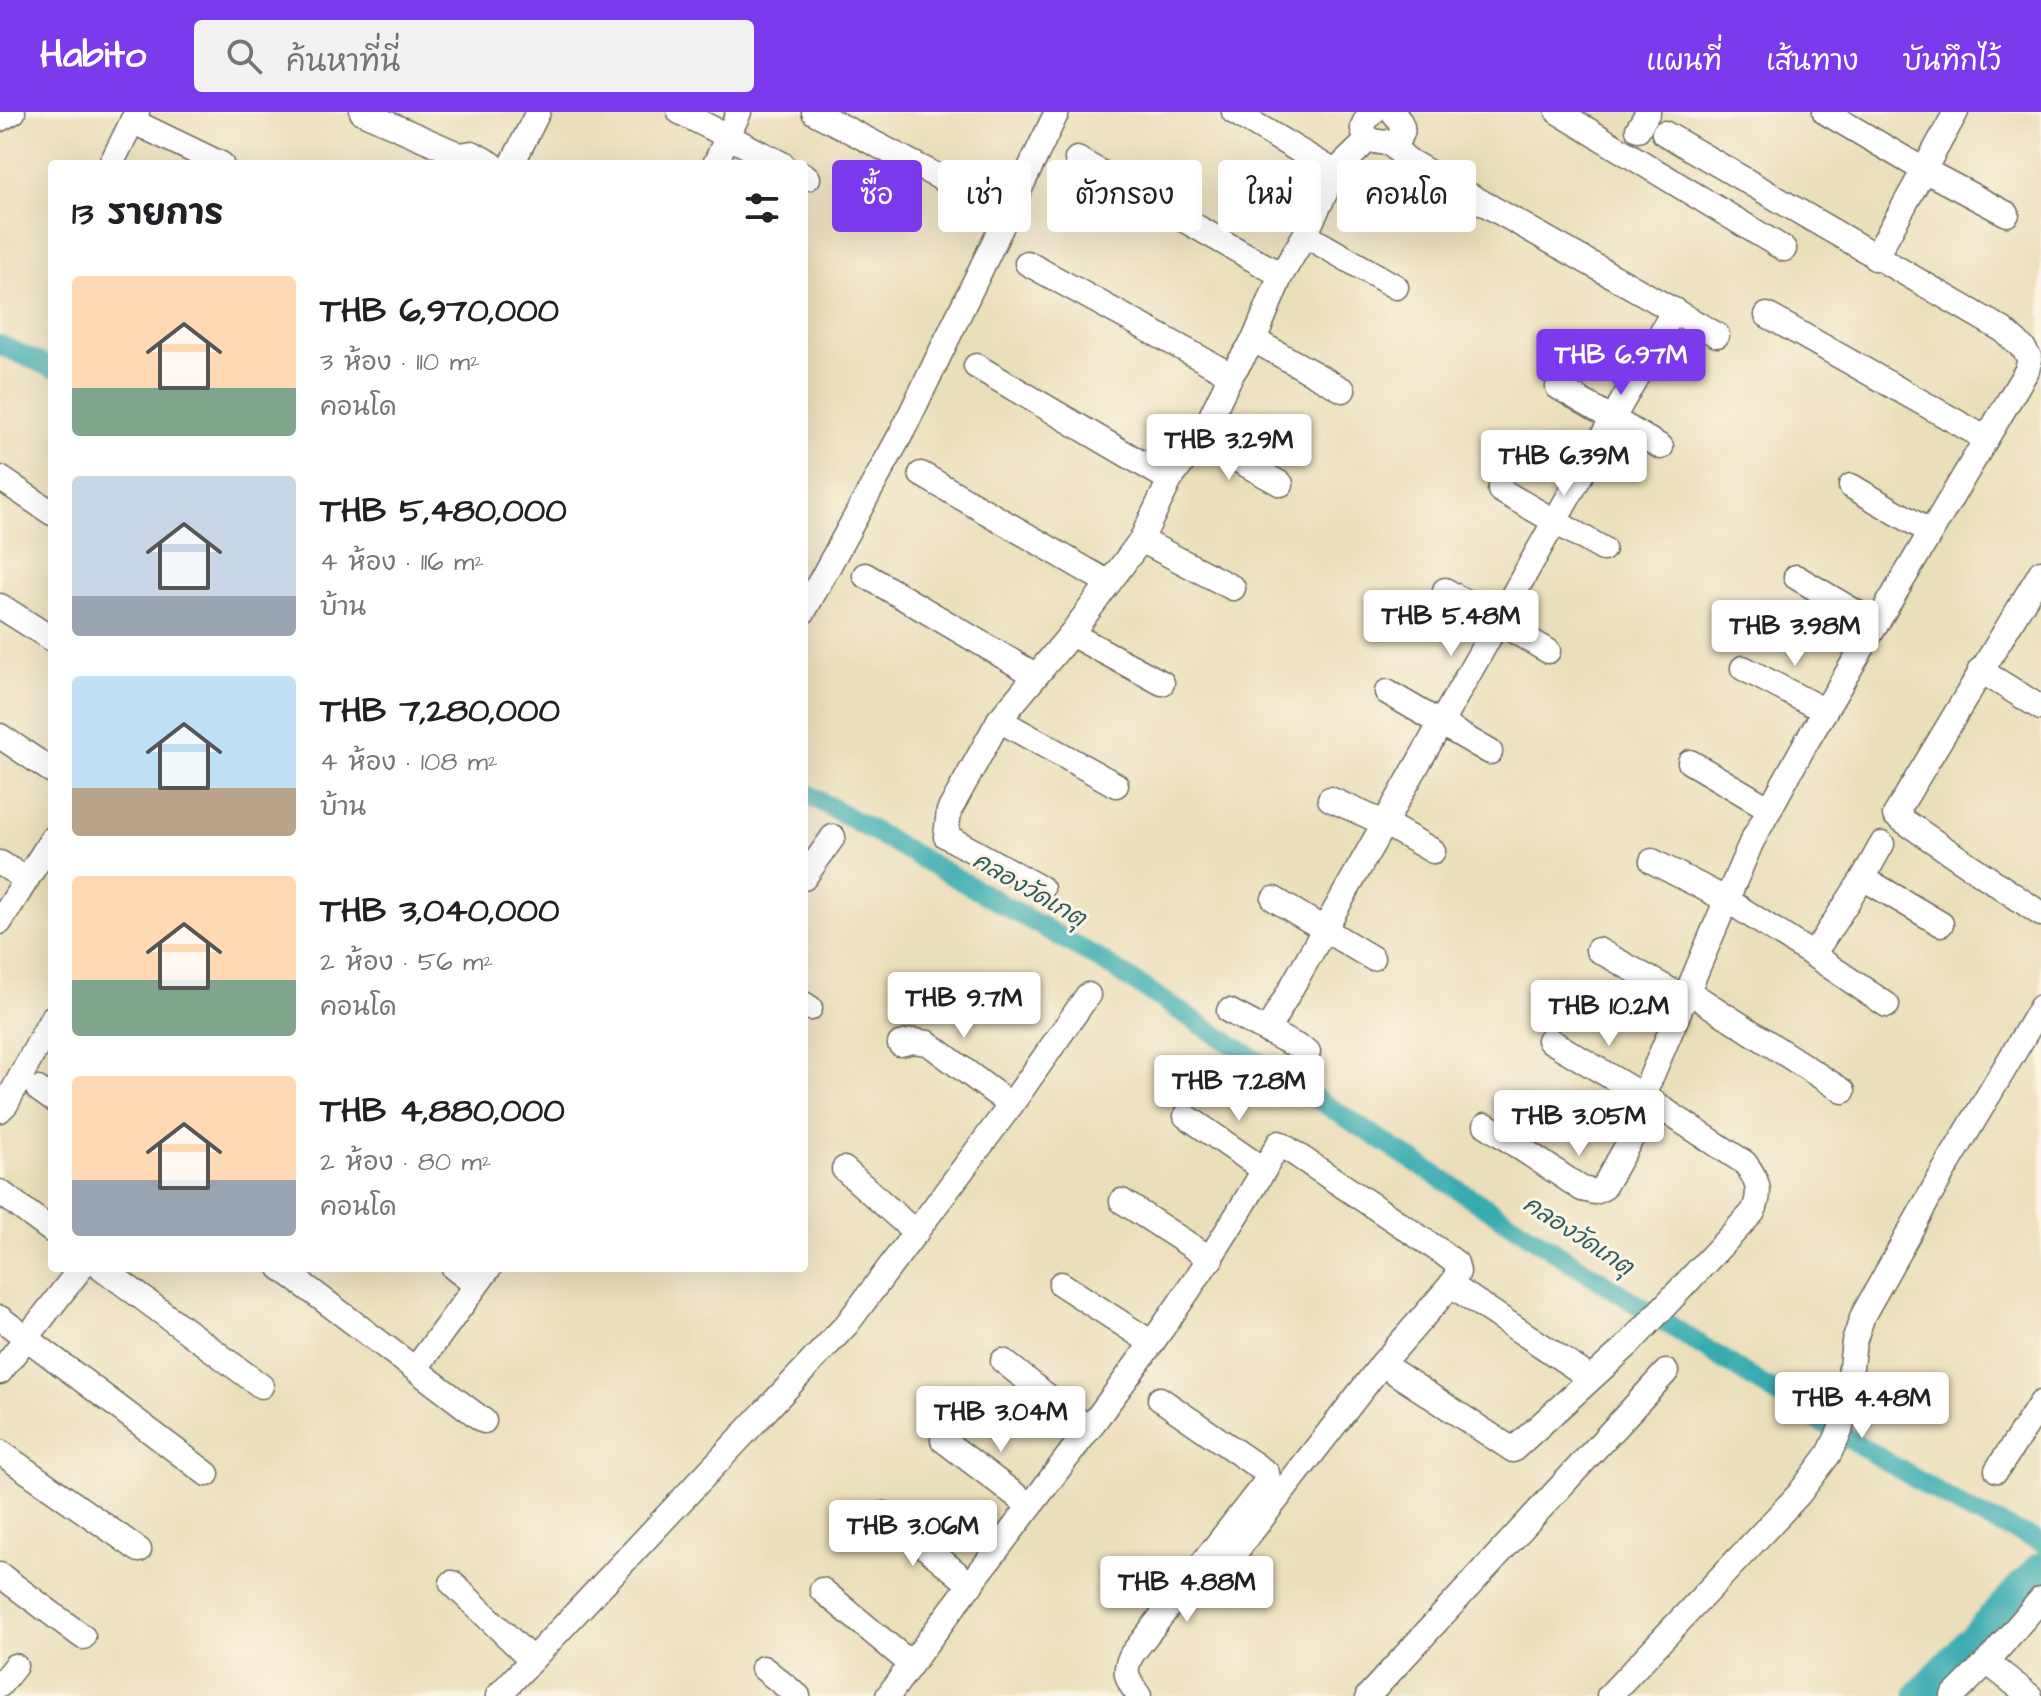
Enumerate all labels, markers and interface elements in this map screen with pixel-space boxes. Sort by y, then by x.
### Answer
search box [194,20,754,92]
text: Habito [40,30,146,82]
icon: search [222,34,266,78]
text: ค้นหาที่นี่ [286,41,400,83]
text: แผนที่ [1646,42,1722,81]
text: เส้นทาง [1766,42,1859,81]
text: บันทึกไว้ [1903,42,2001,81]
chip: ซื้อ [832,160,922,232]
chip: เช่า [938,160,1031,232]
chip: ตัวกรอง [1047,160,1202,232]
chip: ใหม่ [1218,160,1321,232]
chip: คอนโด [1337,160,1476,232]
icon: filters [740,186,784,230]
text: 13 รายการ [72,190,223,238]
text: THB 6,970,000 [320,287,559,335]
icon: home [136,308,232,404]
pin: THB 6.97M [1529,329,1713,397]
text: THB 6.97M [1554,337,1688,373]
text: 3 ห้อง · 110 m² [320,344,480,380]
text: คอนโด [320,389,397,425]
pin: THB 3.29M [1137,414,1321,482]
text: THB 3.29M [1165,422,1293,458]
pin: THB 6.39M [1472,430,1656,498]
text: THB 6.39M [1499,438,1629,474]
text: THB 5,480,000 [320,487,567,535]
icon: home [136,508,232,604]
text: 4 ห้อง · 116 m² [320,544,484,580]
text: บ้าน [320,589,366,625]
pin: THB 5.48M [1359,590,1543,658]
text: THB 5.48M [1382,598,1520,634]
pin: THB 3.98M [1703,600,1887,668]
text: THB 3.98M [1730,608,1860,644]
text: THB 7,280,000 [320,687,560,735]
icon: home [136,708,232,804]
text: 4 ห้อง · 108 m² [320,744,498,780]
text: บ้าน [320,789,366,825]
water label: คลองวัดเกตุ [966,844,1093,936]
text: THB 3,040,000 [320,887,559,935]
icon: home [136,908,232,1004]
text: 2 ห้อง · 56 m² [320,944,493,980]
pin: THB 9.7M [881,972,1047,1040]
text: THB 9.7M [906,980,1022,1016]
pin: THB 10.2M [1517,980,1701,1048]
text: THB 10.2M [1549,988,1669,1024]
text: คอนโด [320,989,397,1025]
pin: THB 7.28M [1147,1055,1331,1123]
text: THB 7.28M [1172,1063,1306,1099]
text: THB 4,880,000 [320,1087,565,1135]
pin: THB 3.05M [1487,1090,1671,1158]
text: THB 3.05M [1512,1098,1646,1134]
icon: home [136,1108,232,1204]
text: 2 ห้อง · 80 m² [320,1144,492,1180]
water label: คลองวัดเกตุ [1516,1188,1641,1285]
text: คอนโด [320,1189,397,1225]
pin: THB 4.48M [1770,1372,1954,1440]
text: THB 4.48M [1793,1380,1931,1416]
pin: THB 3.04M [909,1386,1093,1454]
text: THB 3.04M [934,1394,1068,1430]
pin: THB 3.06M [821,1500,1005,1568]
text: THB 3.06M [847,1508,979,1544]
pin: THB 4.88M [1095,1556,1279,1624]
text: THB 4.88M [1118,1564,1256,1600]

